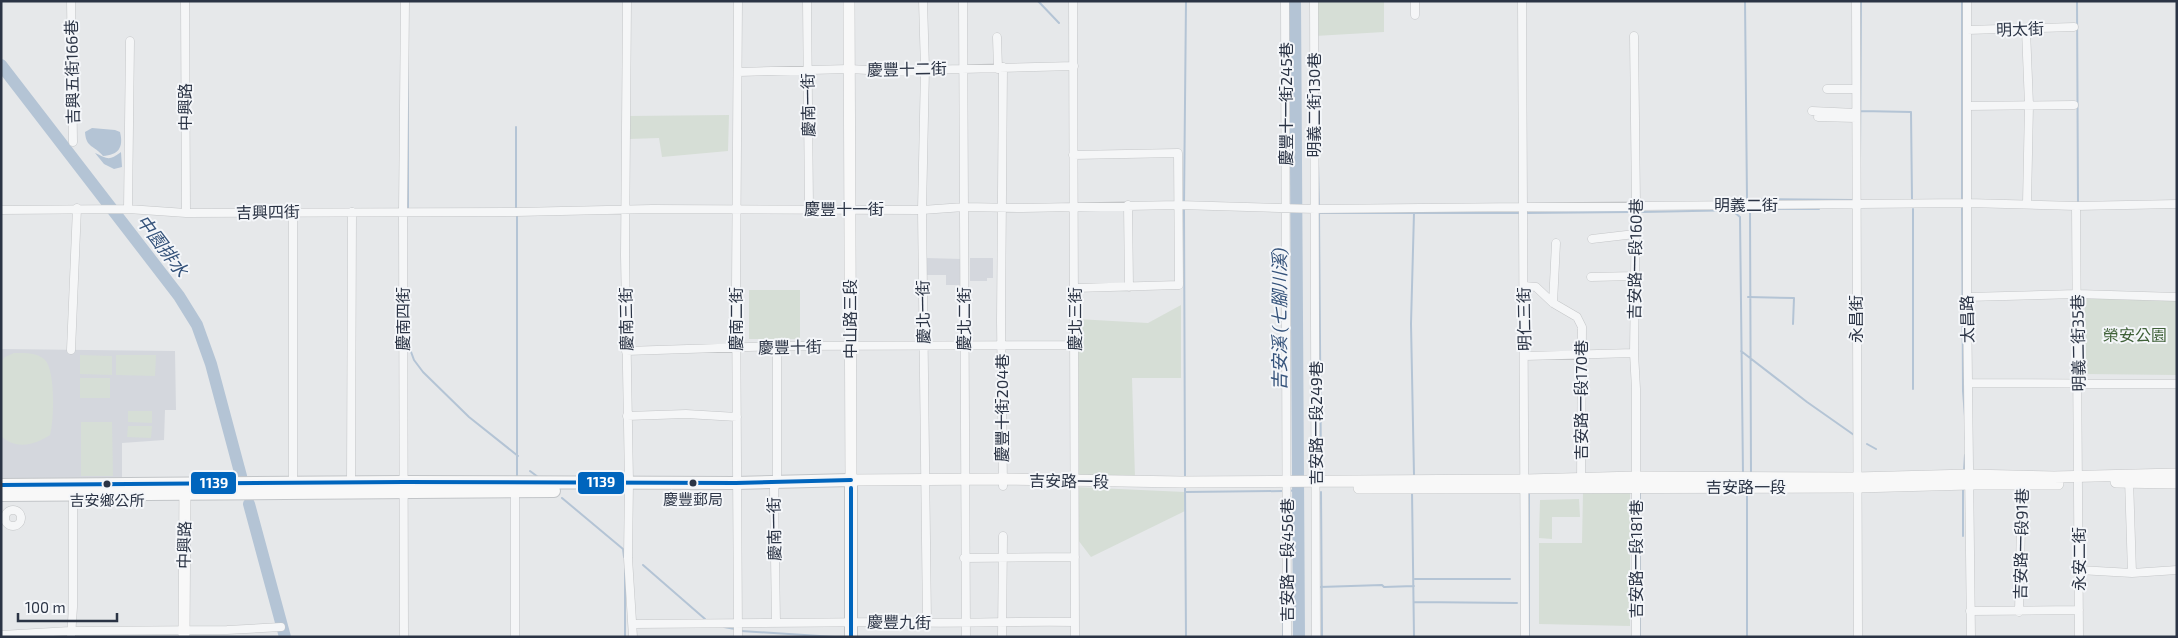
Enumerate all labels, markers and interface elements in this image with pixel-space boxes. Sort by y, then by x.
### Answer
street label: 明太街 [1996,18,2044,39]
street label: 吉興五街166巷 [61,20,82,125]
street label: 慶豐十一街245巷 [1276,42,1295,166]
street label: 明義二街130巷 [1304,53,1323,157]
street label: 慶豐十二街 [867,58,947,79]
street label: 慶南一街 [797,73,818,137]
street label: 中興路 [175,83,194,131]
street label: 明義二街 [1714,195,1778,214]
street label: 吉安路一段160巷 [1624,198,1645,320]
street label: 慶豐十一街 [804,199,884,218]
street label: 吉興四街 [236,201,300,222]
water label: 中園排水 [132,210,194,282]
water label: 吉安溪 (七腳川溪) [1268,247,1290,390]
street label: 中山路三段 [840,279,859,359]
street label: 慶北一街 [912,280,933,344]
street label: 慶南四街 [393,287,412,351]
street label: 慶南三街 [615,287,636,351]
street label: 慶南二街 [726,287,745,351]
street label: 慶北二街 [954,287,973,351]
street label: 慶北三街 [1065,287,1084,351]
street label: 明仁三街 [1513,287,1534,351]
street label: 明義二街35巷 [2067,294,2088,392]
street label: 永昌街 [1846,295,1865,343]
street label: 太昌路 [1957,295,1976,343]
park label: 榮安公園 [2103,325,2167,344]
street label: 慶豐十街 [758,336,822,357]
street label: 吉安路一段170巷 [1571,340,1590,460]
street label: 慶豐十街204巷 [992,354,1011,462]
street label: 吉安路一段249巷 [1306,361,1325,485]
street label: 吉安路一段 [1029,470,1109,491]
line badge: 1139 [190,471,237,495]
line badge: 1139 [577,471,625,495]
text: 1139 [587,473,615,490]
text: 1139 [200,474,228,491]
street label: 吉安路一段 [1706,477,1786,496]
marker: 慶豐郵局 [688,478,698,488]
marker: 吉安鄉公所 [102,479,112,489]
street label: 吉安路一段91巷 [2010,488,2031,600]
place label: 慶豐郵局 [663,490,723,508]
place label: 吉安鄉公所 [69,491,145,509]
street label: 慶南一街 [763,497,784,561]
street label: 吉安路一段456巷 [1277,498,1296,622]
street label: 吉安路一段181巷 [1626,500,1645,618]
street label: 中興路 [174,521,193,569]
street label: 永安二街 [2069,527,2088,591]
scale bar [18,590,116,622]
text: 100 m [25,598,66,616]
street label: 慶豐九街 [867,611,931,632]

